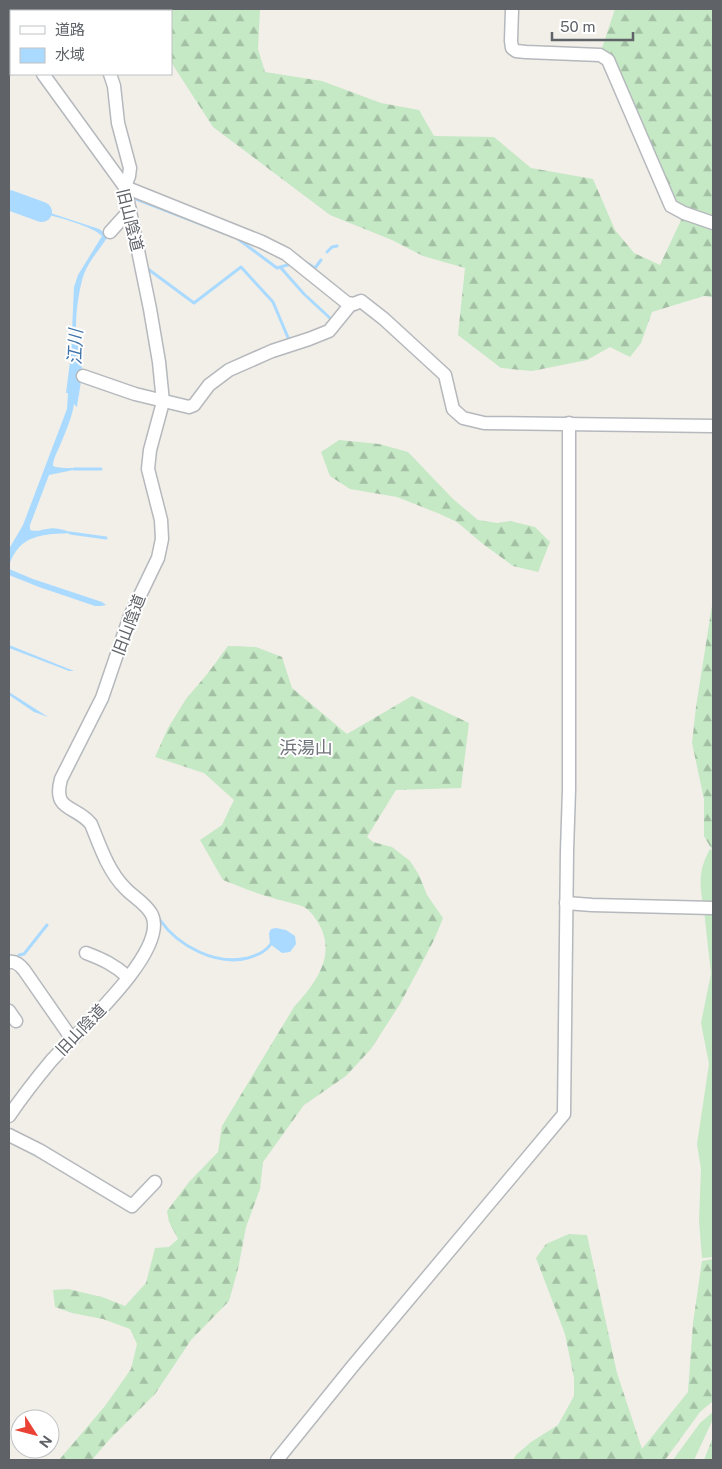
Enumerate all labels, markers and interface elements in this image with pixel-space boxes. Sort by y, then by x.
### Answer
legend [10,10,172,75]
scale bar [552,10,633,42]
text: 50 m [560,18,595,35]
text: 道路 [55,21,85,38]
text: 水域 [55,46,85,63]
street label: 旧山陰道 [113,187,147,253]
water label: 江川 [64,327,86,365]
street label: 旧山陰道 [109,592,149,658]
district label: 浜湯山 [279,737,333,758]
street label: 旧山陰道 [52,1000,110,1060]
north arrow [10,1409,60,1459]
text: N [36,1433,55,1451]

